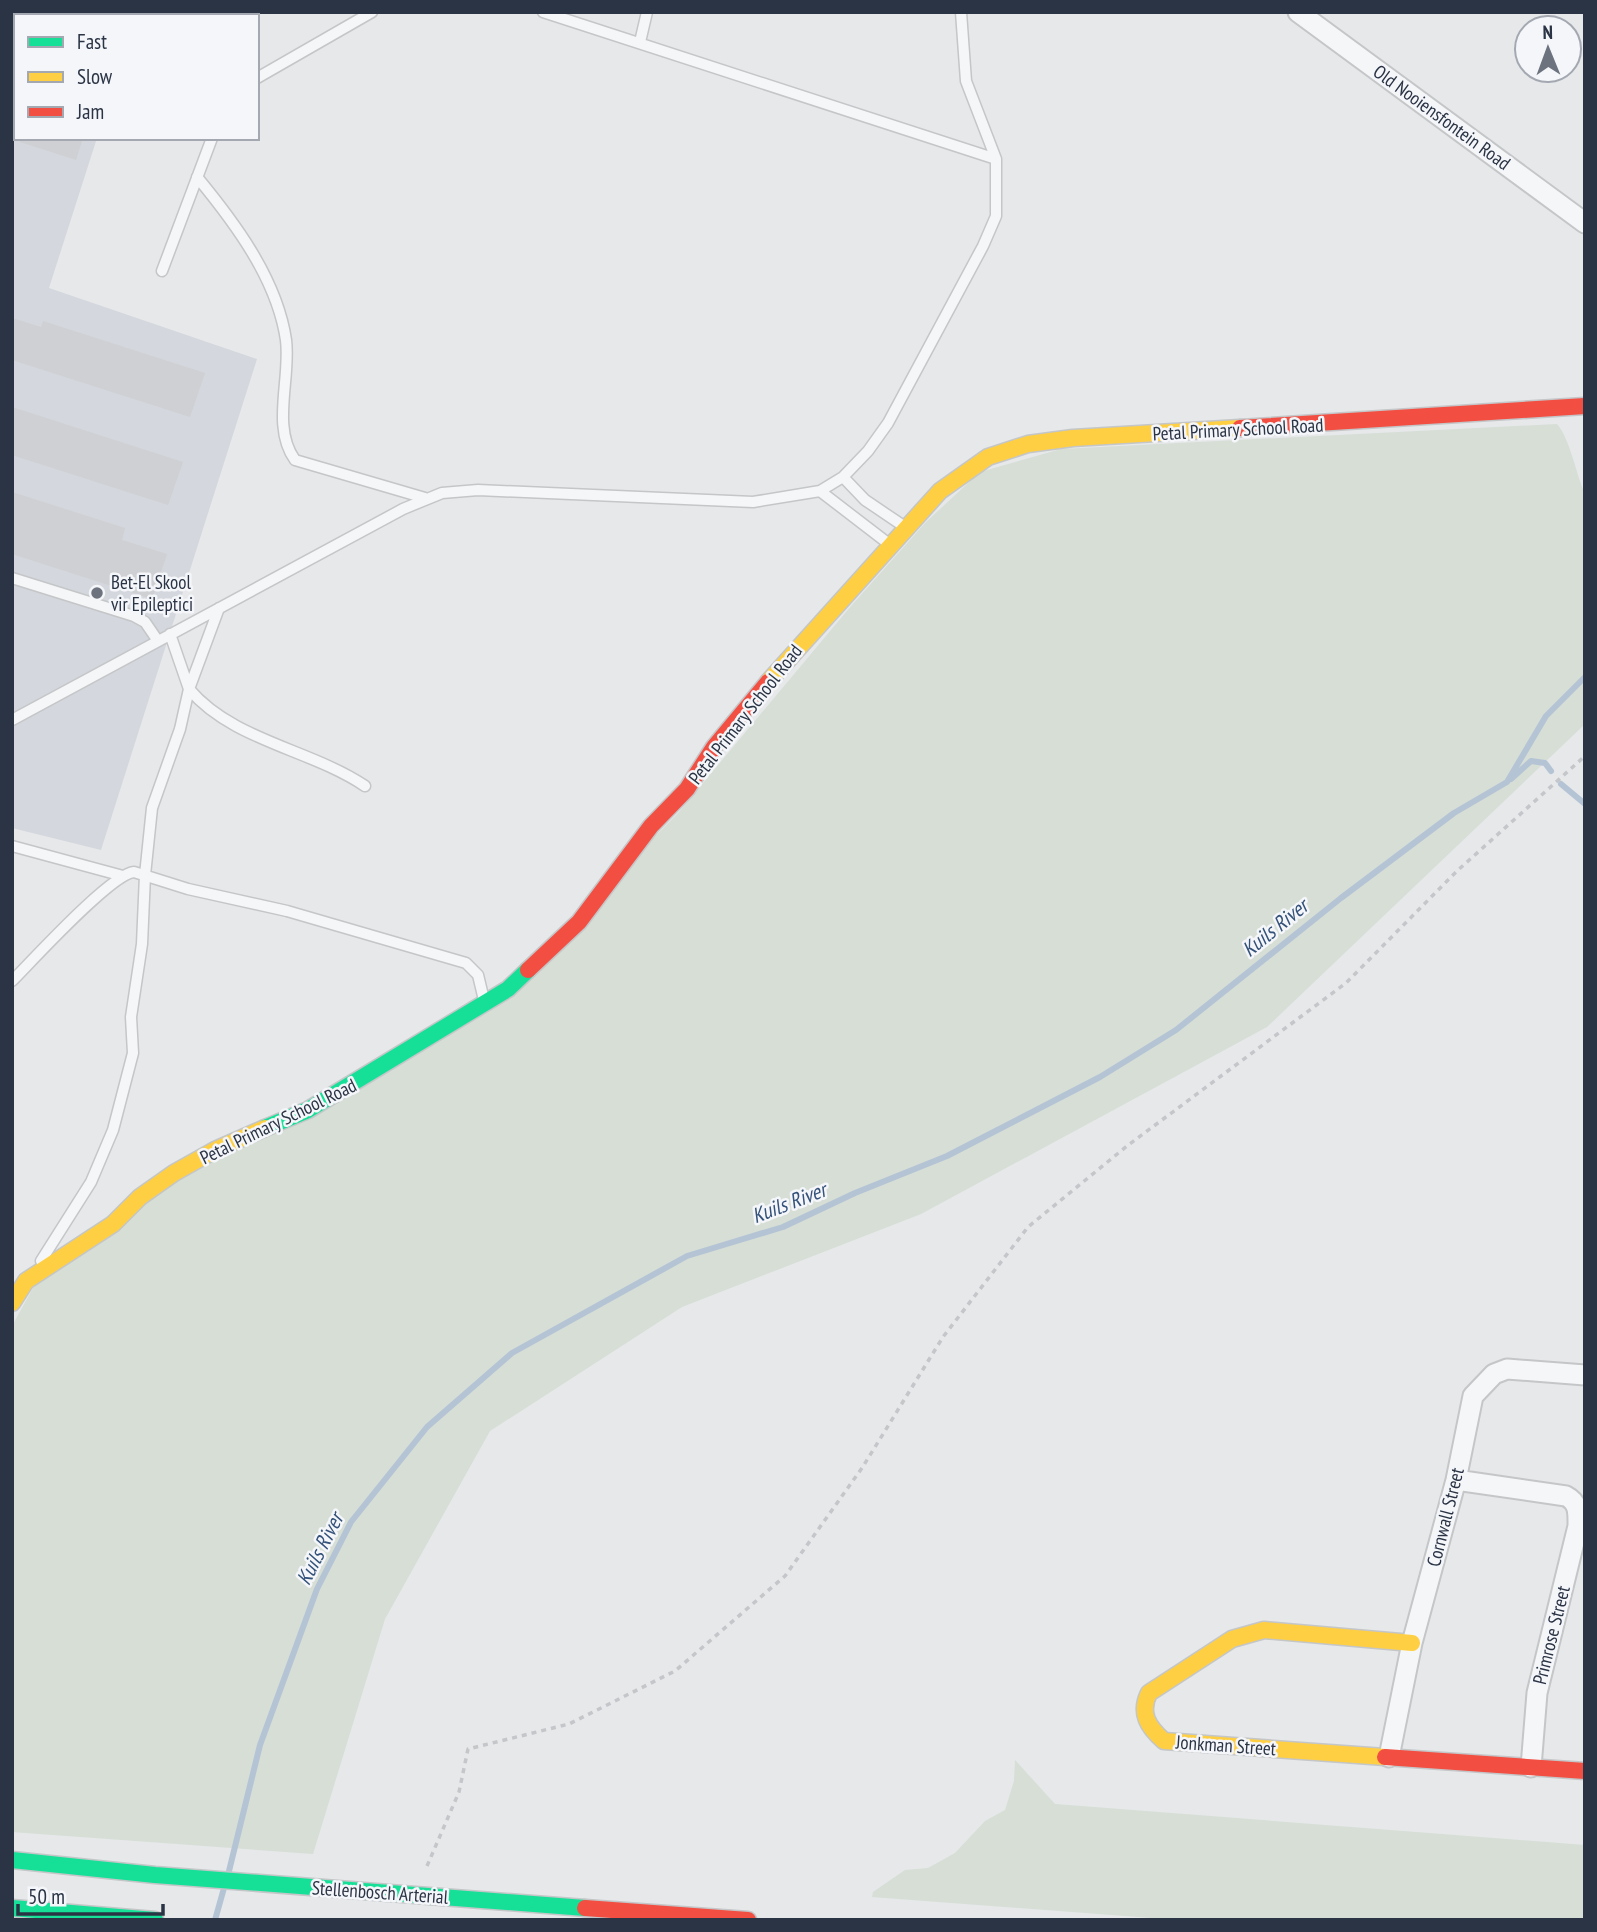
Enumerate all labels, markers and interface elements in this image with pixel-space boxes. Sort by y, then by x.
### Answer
legend [14,14,259,140]
north arrow [1513,14,1583,84]
text: N [1542,20,1553,44]
text: Fast [77,28,107,55]
street label: Old Nooiensfontein Road [1369,59,1515,175]
text: Slow [77,63,113,90]
text: Jam [76,98,104,125]
street label: Petal Primary School Road [1152,413,1324,445]
place label: Bet-El Skool vir Epileptici [111,570,193,616]
marker: Bet-El Skool vir Epileptici [89,585,105,601]
street label: Petal Primary School Road [683,639,807,789]
water label: Kuils River [1236,891,1316,962]
street label: Petal Primary School Road [196,1073,360,1169]
water label: Kuils River [748,1175,833,1229]
street label: Cornwall Street [1421,1464,1469,1569]
water label: Kuils River [290,1505,351,1589]
street label: Primrose Street [1527,1582,1575,1687]
street label: Jonkman Street [1174,1729,1278,1761]
scale bar [18,1872,163,1916]
street label: Stellenbosch Arterial [311,1875,450,1909]
text: 50 m [28,1883,65,1910]

